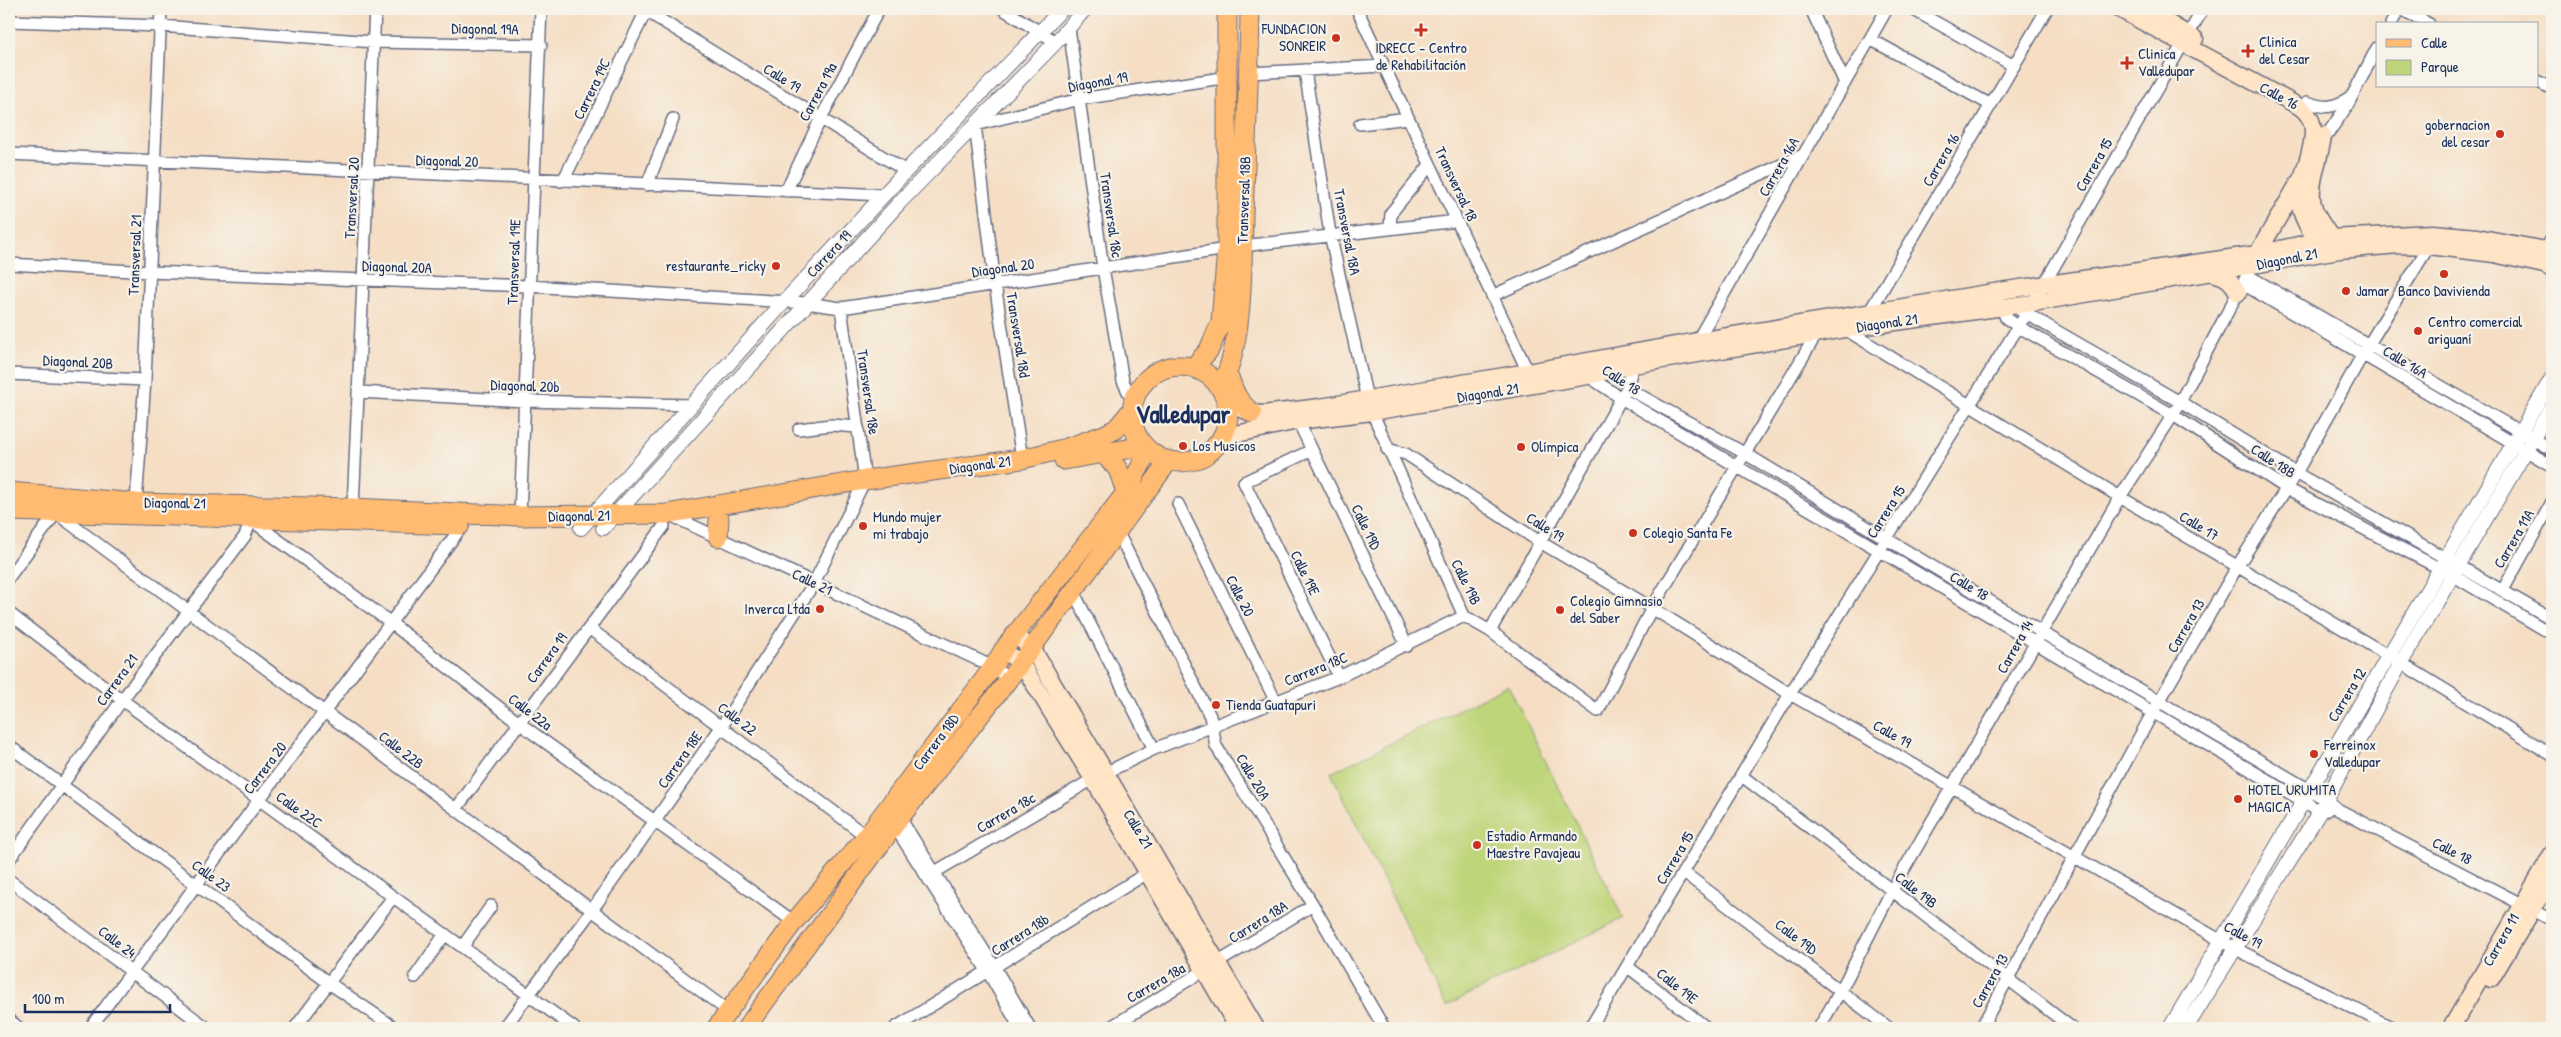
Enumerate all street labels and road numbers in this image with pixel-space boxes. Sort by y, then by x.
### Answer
street label: Diagonal 19A [451,17,520,40]
street label: Carrera 19C [568,55,615,123]
street label: Calle 19 [759,58,806,98]
street label: Carrera 19a [793,59,842,125]
street label: Diagonal 19 [1066,66,1130,97]
street label: Calle 16 [2256,77,2302,115]
street label: Carrera 16 [1917,129,1964,190]
street label: Carrera 16A [1753,133,1804,200]
street label: Carrera 15 [2070,134,2118,195]
street label: Transversal 18 [1430,143,1483,224]
street label: Diagonal 20 [415,149,479,172]
street label: Transversal 20 [339,156,364,239]
street label: Transversal 18B [1231,156,1256,244]
street label: Transversal 18c [1095,171,1128,259]
street label: Transversal 18A [1329,187,1366,277]
street label: Transversal 21 [123,214,146,296]
street label: Transversal 19E [502,218,526,305]
street label: Carrera 19 [801,225,856,282]
street label: Diagonal 21 [2255,242,2319,275]
street label: Diagonal 20 [970,253,1036,282]
street label: Diagonal 20A [362,255,433,278]
street label: Transversal 18d [1001,291,1036,379]
street label: Diagonal 21 [1855,308,1919,337]
street label: Calle 16A [2379,340,2432,383]
street label: Transversal 18e [852,348,885,436]
street label: Diagonal 20B [42,349,114,374]
street label: Calle 18 [1598,359,1645,400]
street label: Diagonal 20b [490,374,560,397]
street label: Diagonal 21 [1456,377,1520,408]
street label: Calle 18B [2247,438,2300,483]
street label: Diagonal 21 [948,450,1012,479]
street label: Carrera 15 [1861,481,1910,542]
street label: Diagonal 21 [144,491,206,514]
street label: Calle 19D [1346,501,1387,554]
street label: Diagonal 21 [548,504,610,527]
street label: Carrera 11A [2488,505,2539,572]
street label: Calle 17 [2175,506,2223,546]
street label: Calle 19 [1522,507,1569,547]
street label: Calle 19E [1286,547,1325,599]
street label: Calle 19B [1446,555,1487,608]
street label: Calle 21 [789,563,836,600]
street label: Calle 18 [1946,566,1993,605]
street label: Calle 20 [1221,572,1260,620]
street label: Carrera 13 [2162,595,2210,657]
street label: Carrera 14 [1991,616,2038,677]
street label: Carrera 19 [521,628,572,687]
street label: Carrera 18C [1281,646,1351,691]
street label: Carrera 21 [91,650,142,710]
street label: Carrera 12 [2322,664,2371,726]
street label: Calle 22a [504,688,557,735]
street label: Calle 22 [713,697,761,740]
street label: Carrera 18D [907,708,964,774]
street label: Calle 19 [1869,714,1916,753]
street label: Calle 22B [374,726,428,774]
street label: Carrera 18E [652,727,707,792]
street label: Carrera 20 [238,737,291,798]
street label: Calle 20A [1231,749,1276,805]
street label: Calle 22C [272,786,327,833]
street label: Carrera 18c [973,787,1039,838]
street label: Calle 21 [1118,805,1158,852]
street label: Carrera 15 [1651,827,1699,888]
street label: Calle 18 [2429,832,2476,869]
street label: Calle 23 [187,854,235,897]
street label: Calle 19B [1891,866,1942,913]
street label: Carrera 18A [1224,895,1292,948]
street label: Carrera 18b [987,908,1053,961]
street label: Carrera 11 [2477,910,2524,970]
street label: Calle 19D [1771,914,1823,960]
street label: Calle 19 [2220,916,2267,954]
street label: Calle 24 [94,920,141,963]
street label: Carrera 13 [1966,950,2013,1012]
street label: Carrera 18a [1123,957,1189,1008]
street label: Calle 19E [1652,963,1703,1009]

